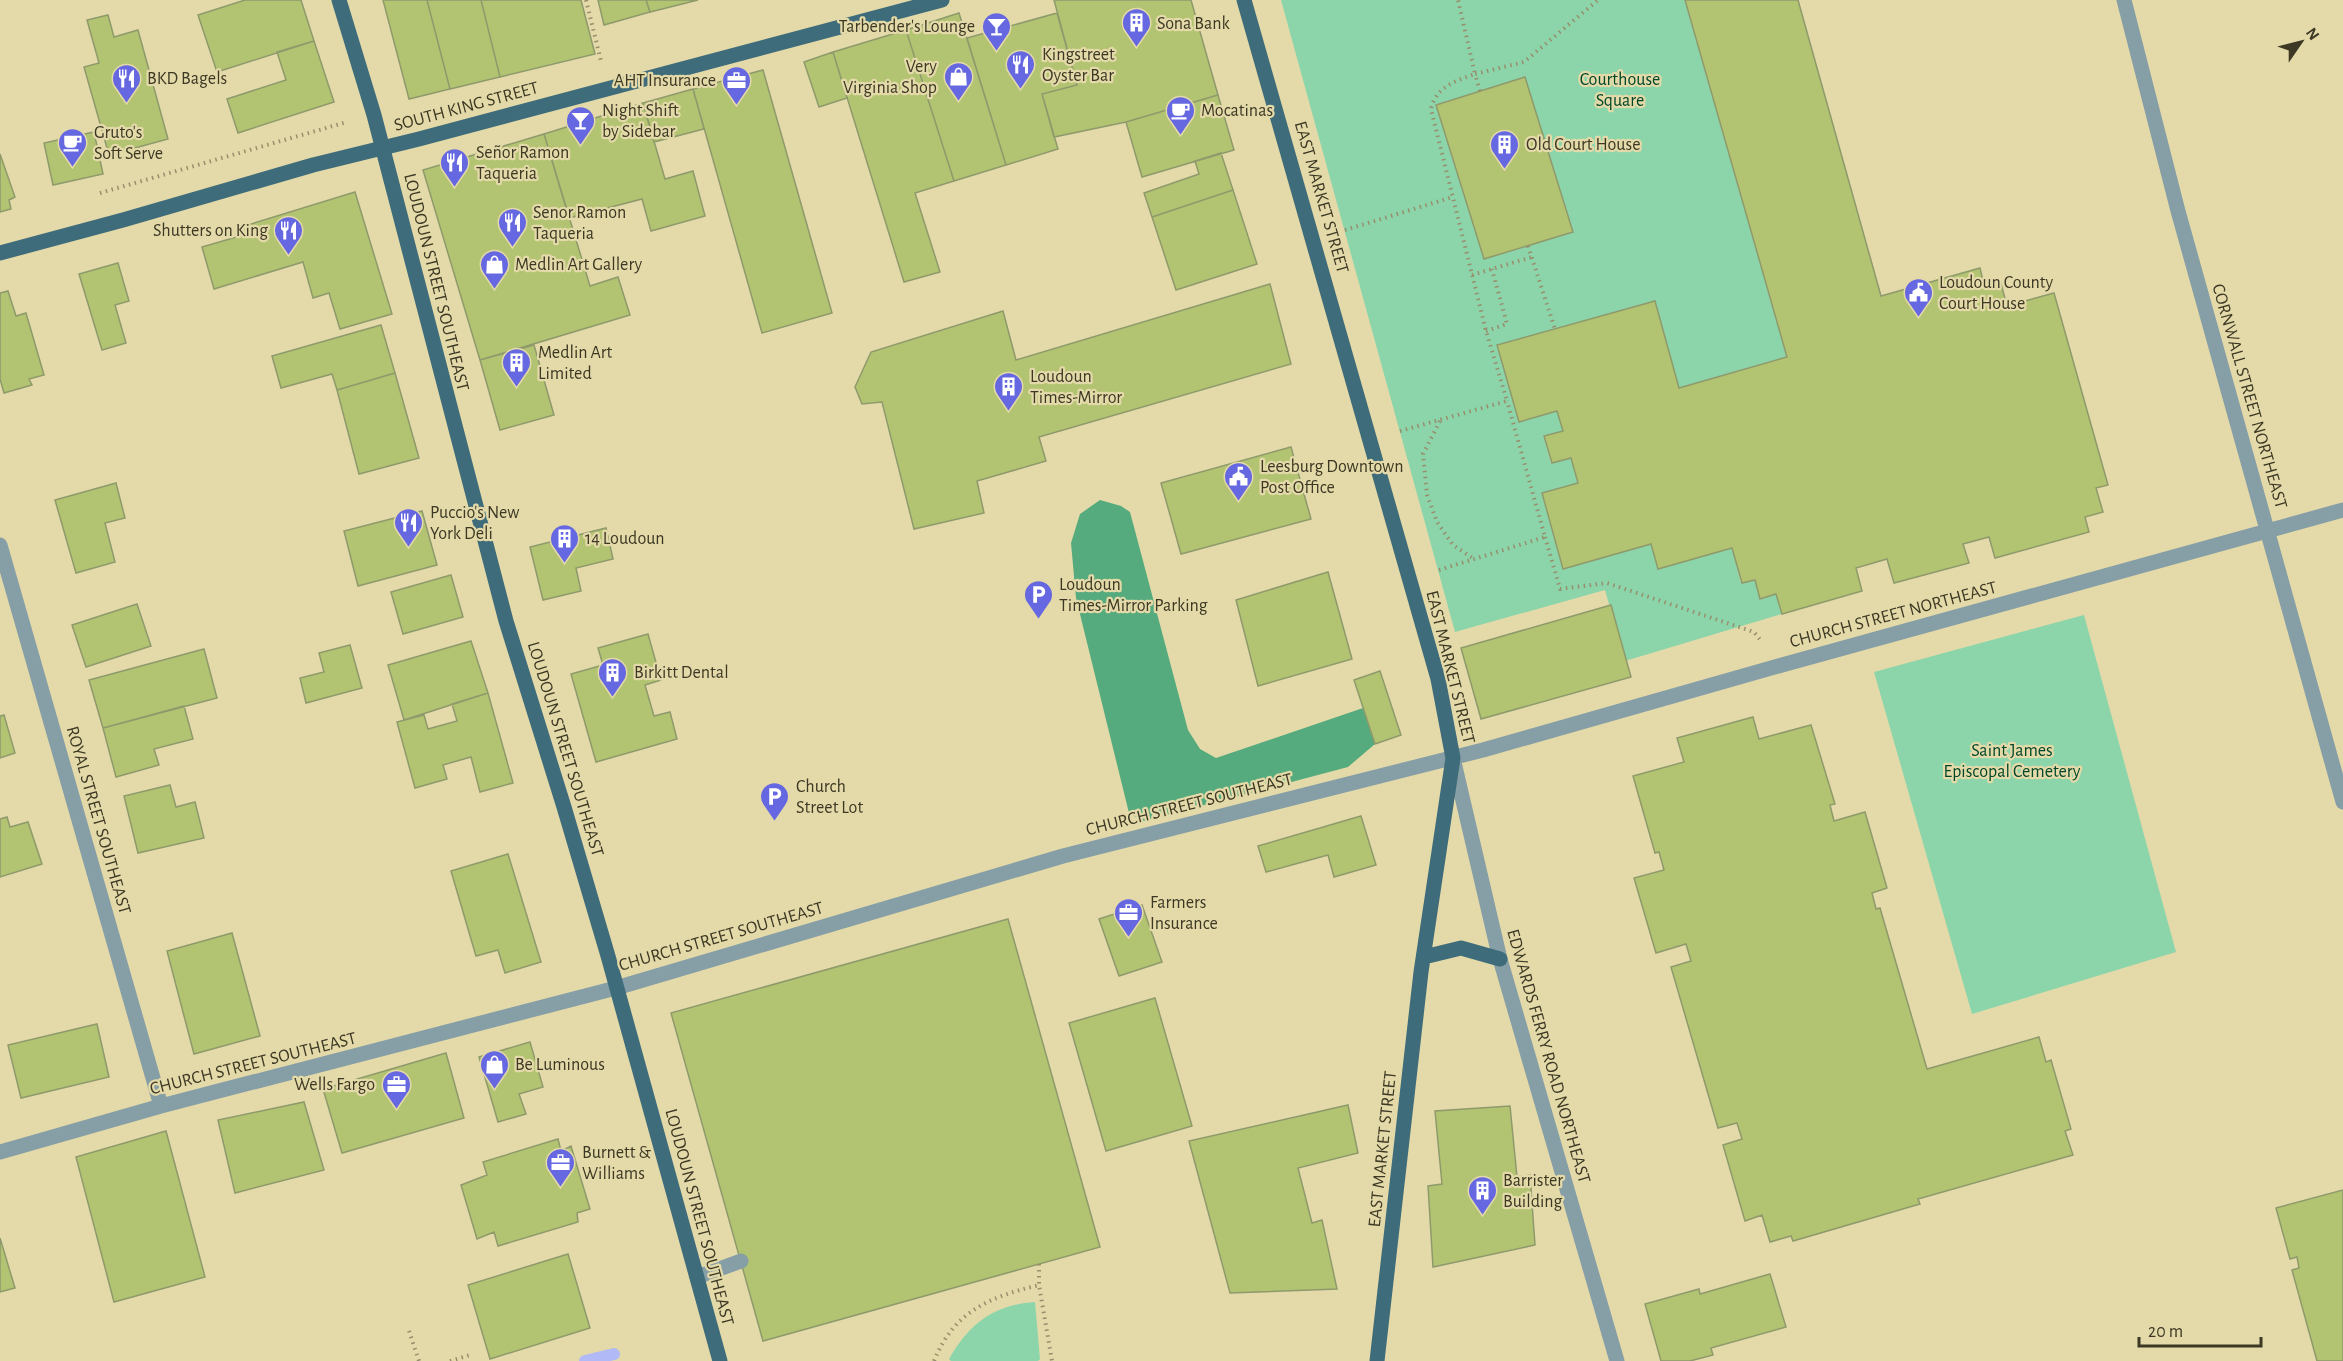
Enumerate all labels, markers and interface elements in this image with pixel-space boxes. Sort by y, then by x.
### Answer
building icon: Sona Bank [1120,7,1152,49]
bar icon: Tarbender's Lounge [980,10,1012,52]
north arrow [2271,12,2331,72]
place label: Sona Bank [1157,15,1230,33]
place label: Tarbender's Lounge [839,18,975,36]
text: N [2303,25,2322,43]
place label: Kingstreet Oyster Bar [1042,46,1115,85]
restaurant icon: Kingstreet Oyster Bar [1005,48,1037,90]
place label: Very Virginia Shop [843,58,937,97]
shop icon: Very Virginia Shop [942,60,974,102]
restaurant icon: BKD Bagels [110,62,142,104]
office icon: AHT Insurance [721,64,753,106]
place label: BKD Bagels [147,70,227,88]
park label: Courthouse Square [1580,71,1660,110]
place label: AHT Insurance [614,72,716,90]
street label: SOUTH KING STREET [392,79,541,135]
cafe icon: Mocatinas [1164,94,1196,136]
place label: Night Shift by Sidebar [602,102,679,141]
place label: Mocatinas [1201,102,1273,120]
bar icon: Night Shift by Sidebar [565,104,597,146]
street label: EAST MARKET STREET [1291,119,1351,275]
place label: Gruto's Soft Serve [94,124,163,163]
cafe icon: Gruto's Soft Serve [57,126,89,168]
building icon: Old Court House [1489,128,1521,170]
place label: Old Court House [1526,136,1640,154]
place label: Señor Ramon Taqueria [476,144,569,183]
restaurant icon: Señor Ramon Taqueria [439,146,471,188]
street label: LOUDOUN STREET SOUTHEAST [400,172,472,393]
place label: Senor Ramon Taqueria [533,204,626,243]
restaurant icon: Senor Ramon Taqueria [496,206,528,248]
restaurant icon: Shutters on King [273,214,305,256]
place label: Shutters on King [153,222,268,240]
shop icon: Medlin Art Gallery [478,248,510,290]
place label: Medlin Art Gallery [515,256,642,274]
place label: Loudoun County Court House [1939,274,2054,313]
public building icon: Loudoun County Court House [1902,276,1934,318]
street label: CORNWALL STREET NORTHEAST [2208,282,2290,511]
place label: Medlin Art Limited [538,344,613,383]
building icon: Medlin Art Limited [501,346,533,388]
place label: Loudoun Times-Mirror [1030,368,1122,407]
building icon: Loudoun Times-Mirror [993,370,1025,412]
place label: Leesburg Downtown Post Office [1260,458,1403,497]
public building icon: Leesburg Downtown Post Office [1223,460,1255,502]
place label: Puccio's New York Deli [430,504,519,543]
restaurant icon: Puccio's New York Deli [393,506,425,548]
building icon: 14 Loudoun [548,522,580,564]
place label: 14 Loudoun [585,530,665,548]
place label: Loudoun Times-Mirror Parking [1059,576,1208,615]
parking icon: Loudoun Times-Mirror Parking [1022,578,1054,620]
street label: CHURCH STREET NORTHEAST [1788,579,1999,651]
street label: EAST MARKET STREET [1422,589,1478,746]
street label: LOUDOUN STREET SOUTHEAST [524,640,606,859]
building icon: Birkitt Dental [597,656,629,698]
place label: Birkitt Dental [634,664,729,682]
street label: ROYAL STREET SOUTHEAST [63,724,134,917]
park label: Saint James Episcopal Cemetery [1943,742,2081,781]
street label: CHURCH STREET SOUTHEAST [1084,771,1294,839]
place label: Church Street Lot [796,778,863,817]
parking icon: Church Street Lot [759,780,791,822]
place label: Farmers Insurance [1150,894,1218,933]
office icon: Farmers Insurance [1113,896,1145,938]
street label: CHURCH STREET SOUTHEAST [617,899,826,975]
street label: EDWARDS FERRY ROAD NORTHEAST [1503,927,1593,1186]
street label: CHURCH STREET SOUTHEAST [148,1030,358,1098]
shop icon: Be Luminous [478,1048,510,1090]
place label: Be Luminous [515,1056,605,1074]
office icon: Wells Fargo [380,1068,412,1110]
street label: EAST MARKET STREET [1366,1070,1400,1228]
place label: Wells Fargo [294,1076,375,1094]
street label: LOUDOUN STREET SOUTHEAST [661,1107,737,1328]
place label: Burnett & Williams [582,1144,652,1183]
office icon: Burnett & Williams [545,1146,577,1188]
place label: Barrister Building [1503,1172,1563,1211]
building icon: Barrister Building [1466,1174,1498,1216]
scale bar [2139,1310,2260,1348]
text: 20 m [2148,1323,2183,1341]

